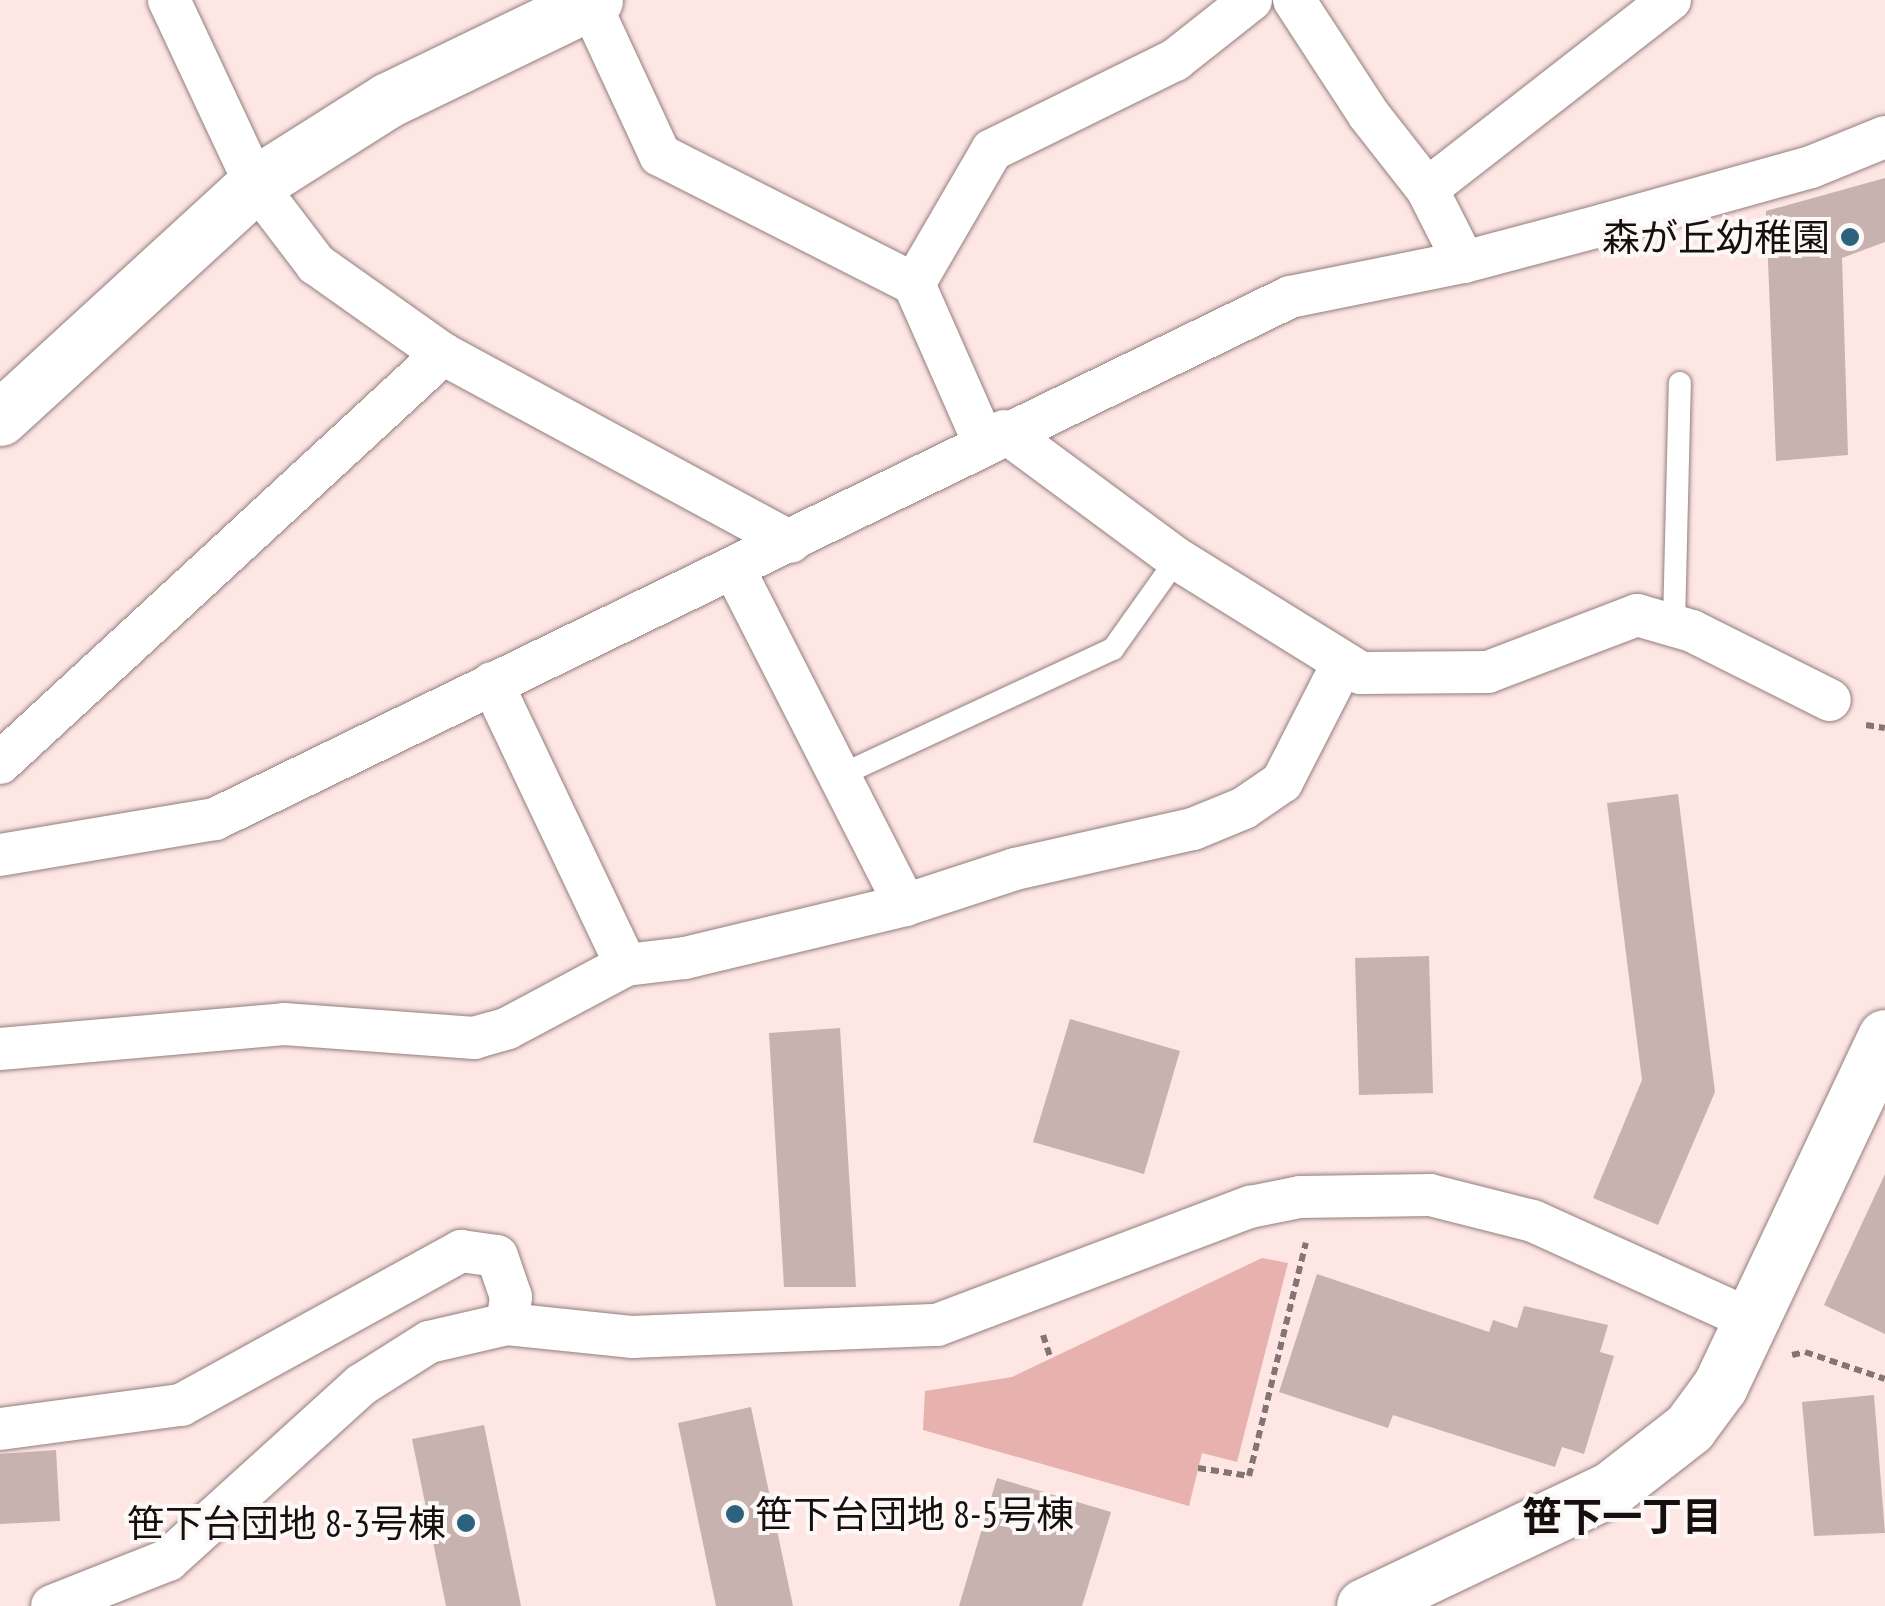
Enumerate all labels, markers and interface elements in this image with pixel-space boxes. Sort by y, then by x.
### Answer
place label: 森が丘幼稚園 [1602,214,1830,260]
marker: 森が丘幼稚園 [1839,226,1861,248]
place label: 笹下台団地 8-5号棟 [755,1491,1074,1537]
district label: 笹下一丁目 [1522,1492,1722,1540]
place label: 笹下台団地 8-3号棟 [127,1500,446,1546]
marker: 笹下台団地 8-5号棟 [724,1503,746,1525]
marker: 笹下台団地 8-3号棟 [455,1512,477,1534]

